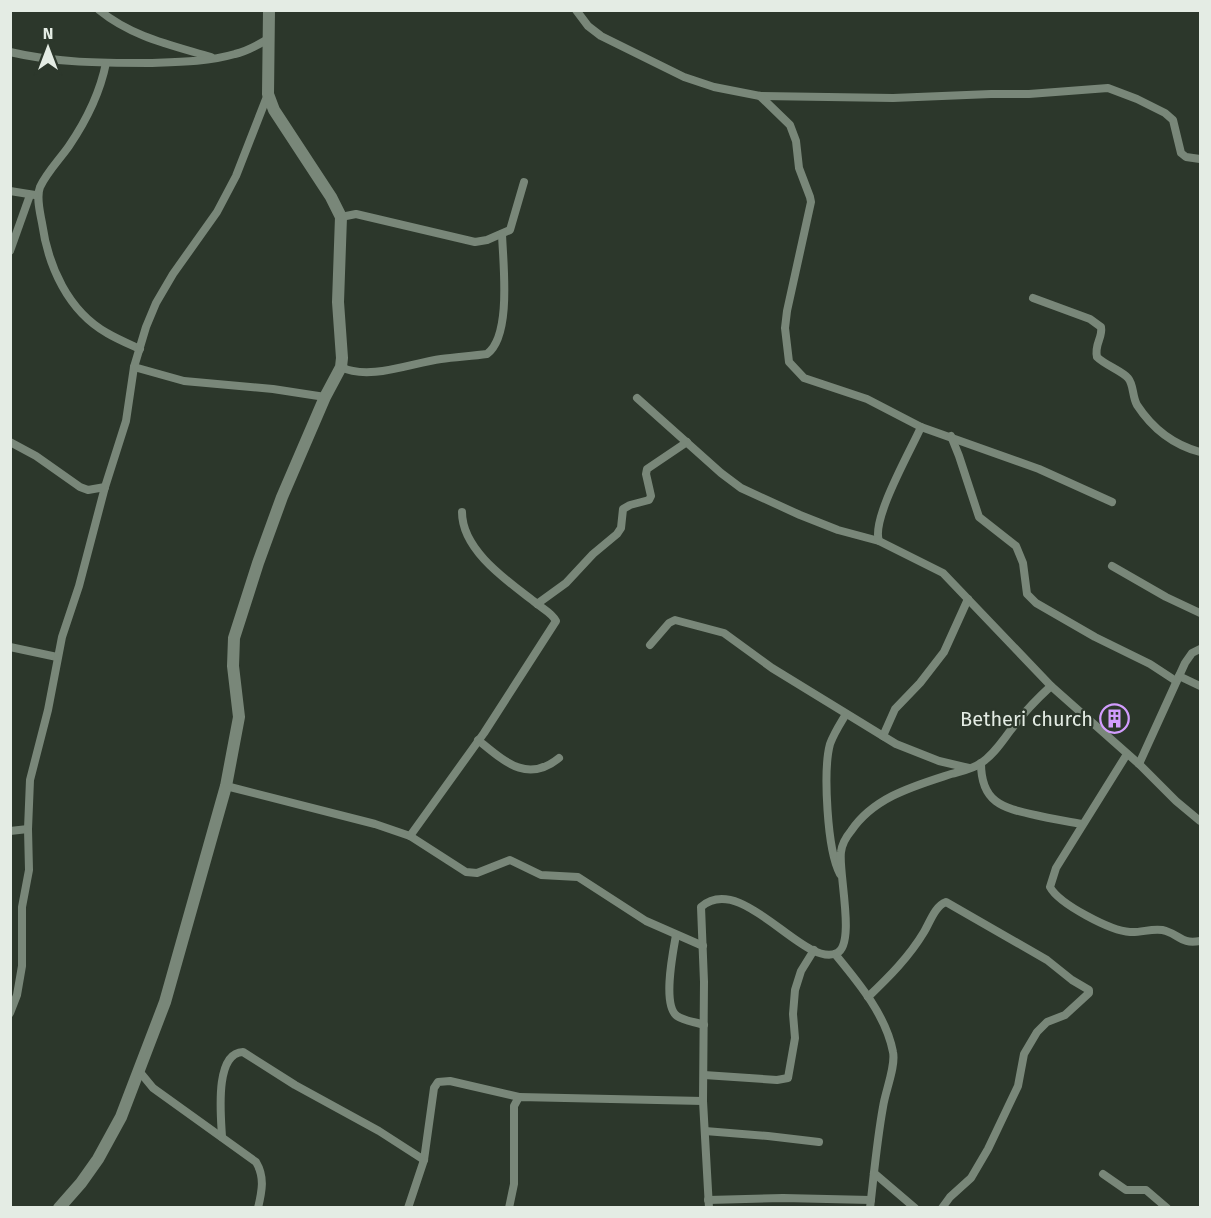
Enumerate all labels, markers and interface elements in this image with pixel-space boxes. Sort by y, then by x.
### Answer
north arrow [18,18,78,78]
text: N [43,24,53,43]
building icon: Betheri church [1098,703,1130,735]
place label: Betheri church [960,707,1093,731]

